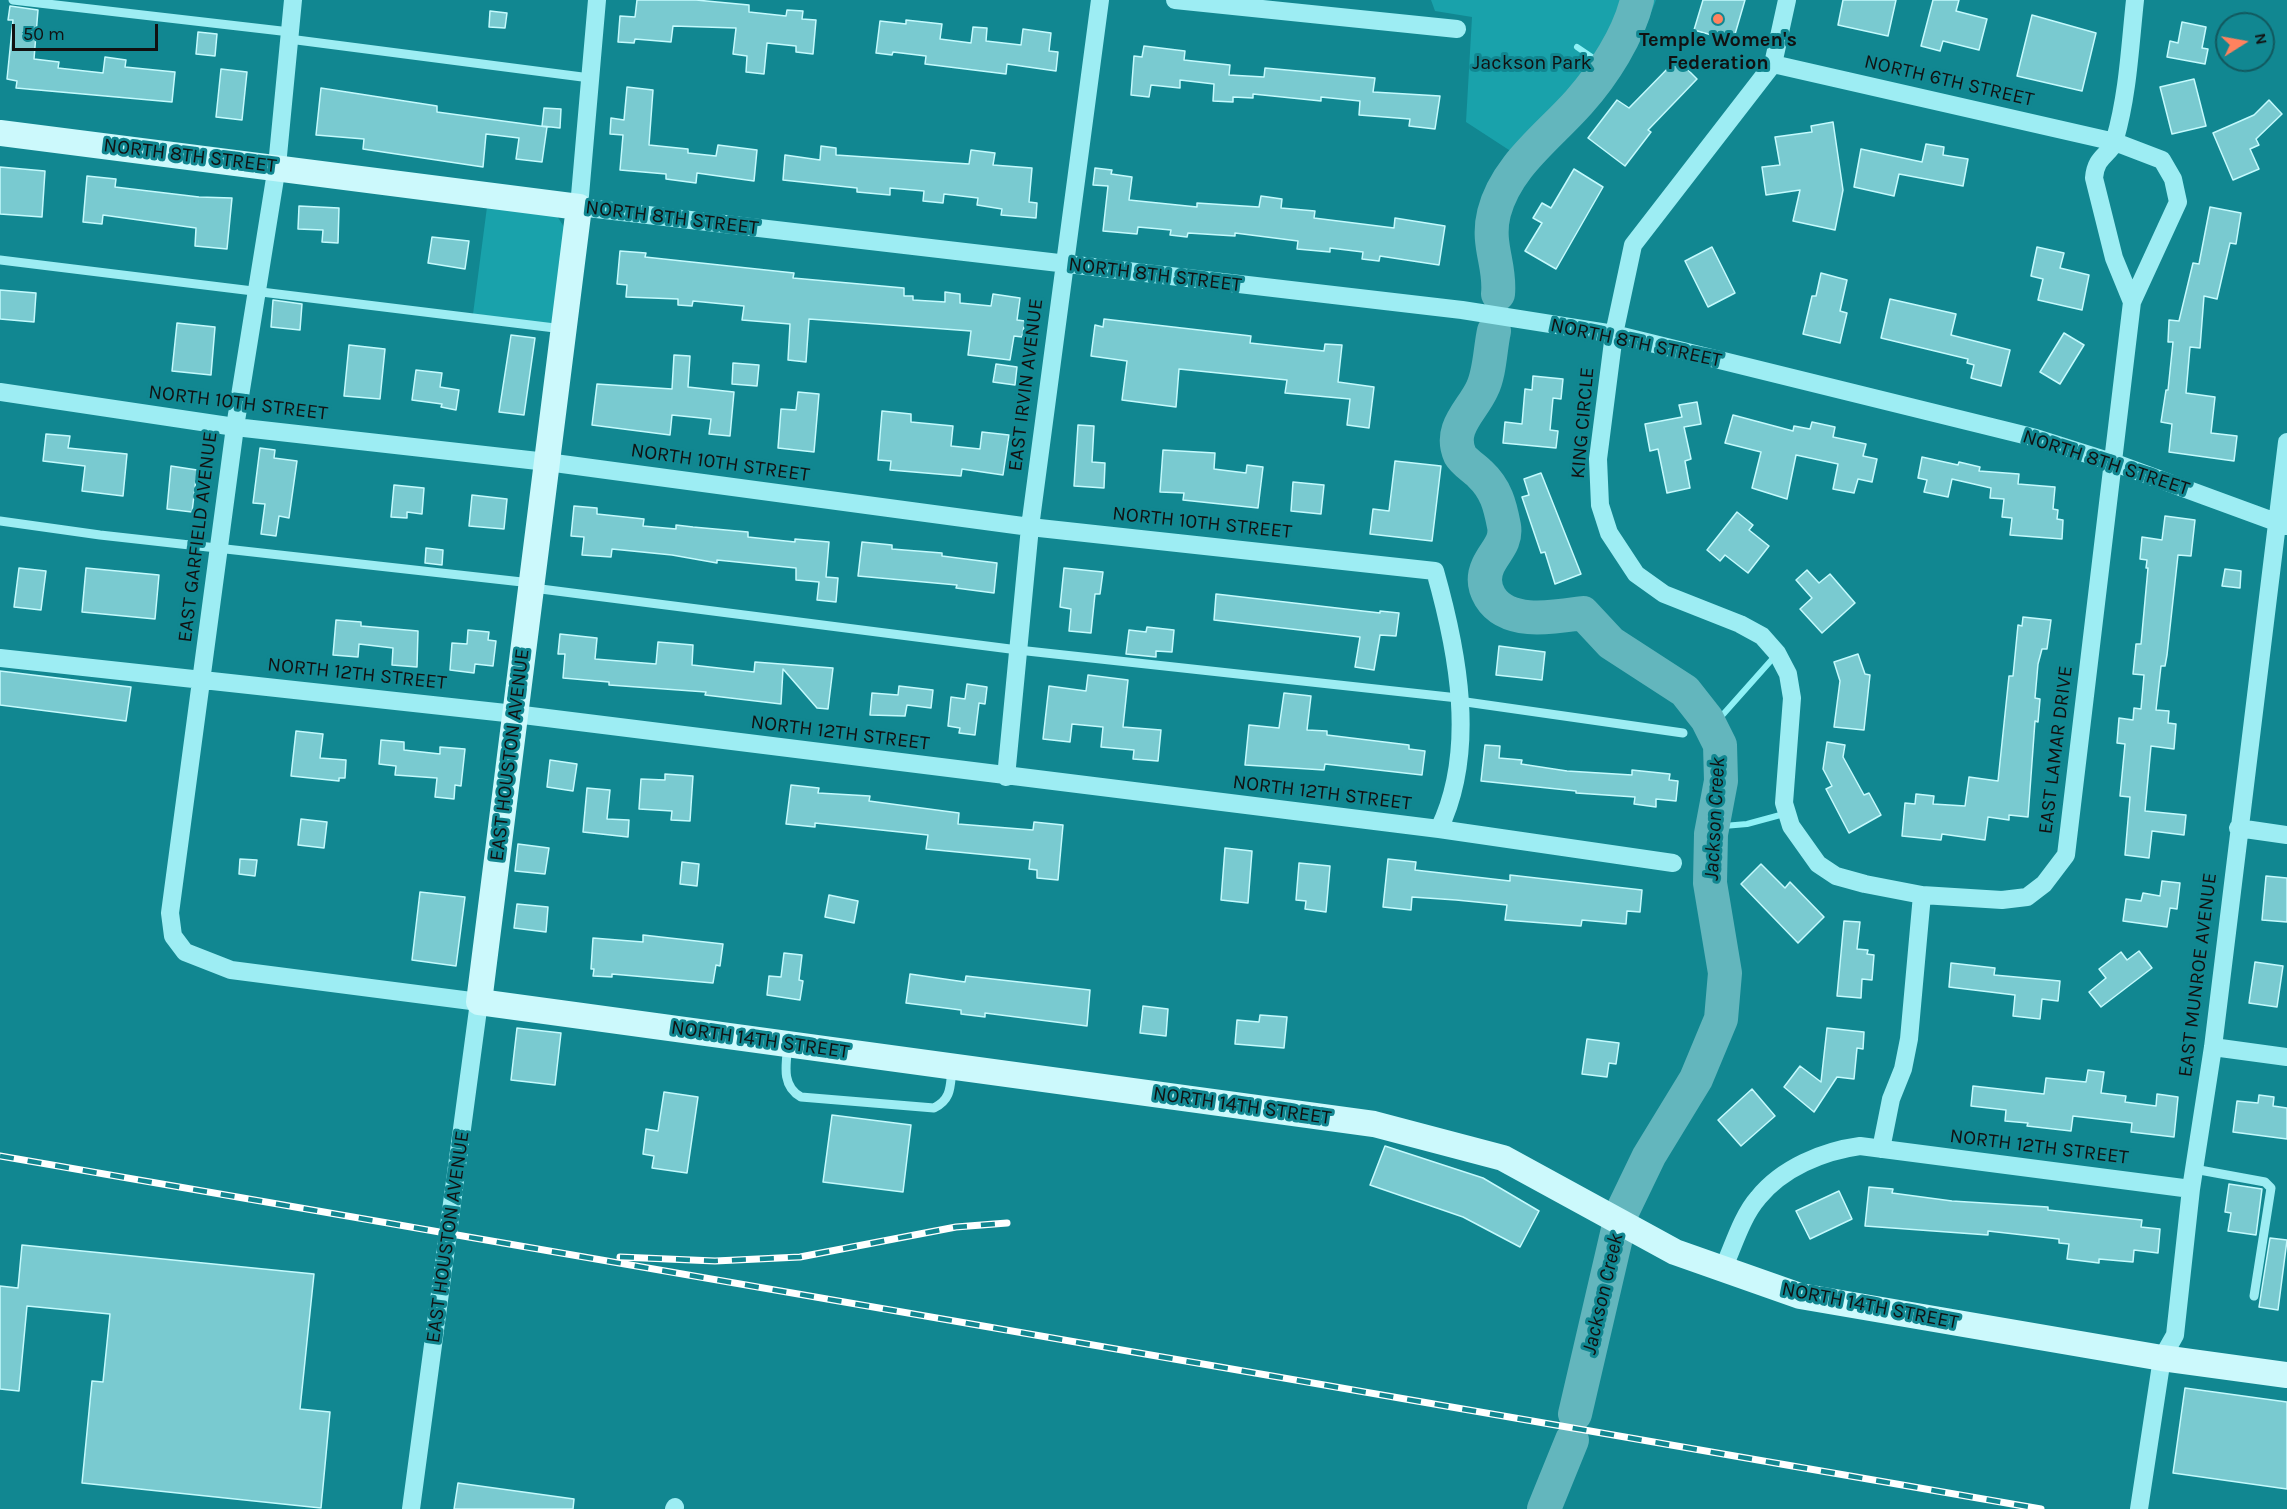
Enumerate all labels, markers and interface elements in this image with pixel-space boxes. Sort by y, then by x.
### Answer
scale bar [15,12,160,50]
marker: Temple Women's Federation [1711,12,1725,26]
north arrow [2215,12,2275,72]
text: 50 m [23,23,65,45]
place label: Temple Women's Federation [1639,28,1797,75]
text: N [2251,31,2272,46]
street label: NORTH 6TH STREET [1862,50,2036,112]
park label: Jackson Park [1472,51,1592,75]
street label: NORTH 8TH STREET [102,133,278,179]
street label: NORTH 8TH STREET [584,195,760,241]
street label: NORTH 8TH STREET [1067,252,1243,298]
street label: EAST IRVIN AVENUE [1003,297,1049,473]
street label: NORTH 8TH STREET [1548,313,1724,373]
street label: KING CIRCLE [1566,366,1600,480]
street label: NORTH 10TH STREET [147,380,329,426]
street label: NORTH 8TH STREET [2019,425,2193,501]
street label: EAST GARFIELD AVENUE [173,430,223,644]
street label: NORTH 10TH STREET [629,439,811,487]
street label: NORTH 10TH STREET [1111,502,1293,544]
street label: EAST HOUSTON AVENUE [485,647,535,863]
street label: NORTH 12TH STREET [266,653,448,695]
street label: EAST LAMAR DRIVE [2034,664,2078,836]
street label: NORTH 12TH STREET [749,710,931,756]
water label: Jackson Creek [1699,757,1731,881]
street label: NORTH 12TH STREET [1231,770,1413,816]
street label: EAST MUNROE AVENUE [2174,871,2222,1079]
street label: NORTH 14TH STREET [669,1016,851,1064]
street label: NORTH 14TH STREET [1151,1082,1333,1130]
street label: NORTH 12TH STREET [1948,1124,2130,1170]
street label: EAST HOUSTON AVENUE [421,1129,475,1345]
water label: Jackson Creek [1577,1231,1629,1357]
street label: NORTH 14TH STREET [1780,1277,1960,1335]

